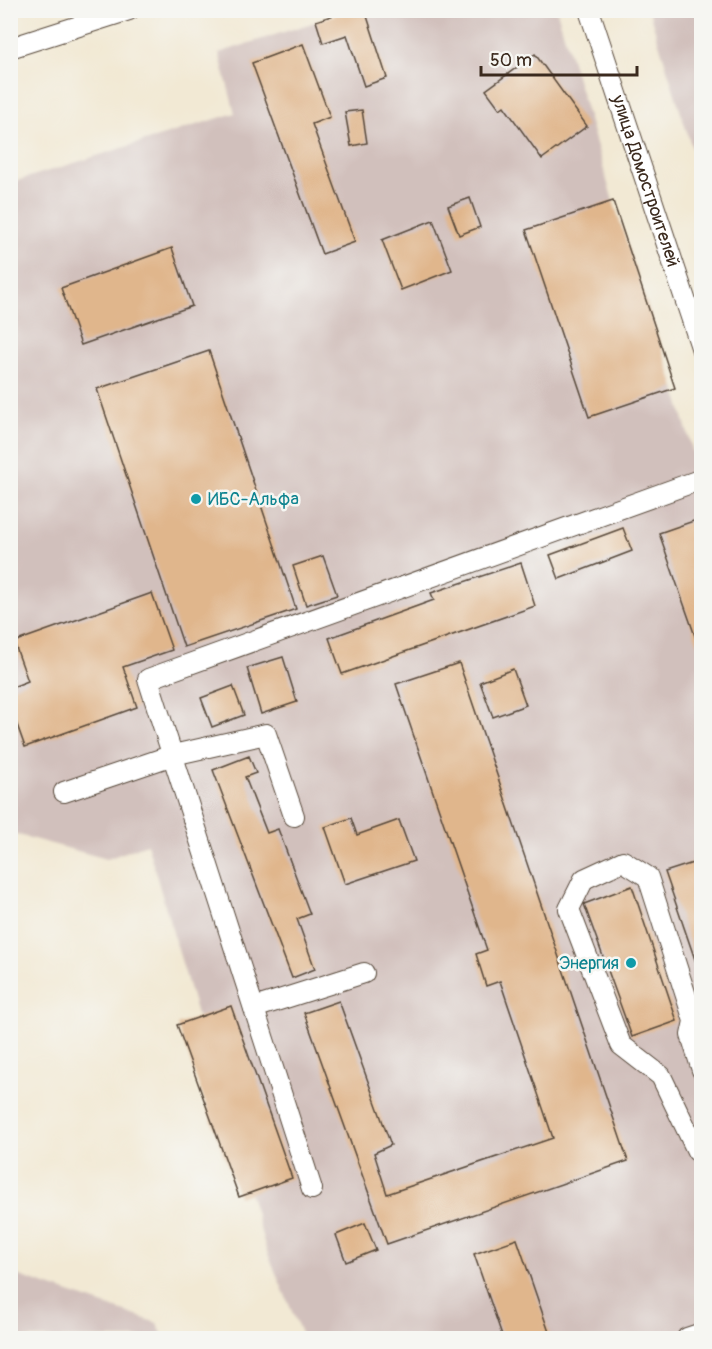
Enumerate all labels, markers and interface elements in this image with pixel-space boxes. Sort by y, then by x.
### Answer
scale bar [481,39,637,77]
text: 50 m [490,49,532,72]
street label: улица Домостроителей [606,91,685,270]
place label: ИБС-Альфа [208,488,299,511]
marker: ИБС-Альфа [189,492,203,506]
place label: Энергия [559,952,619,975]
marker: Энергия [624,956,638,970]

